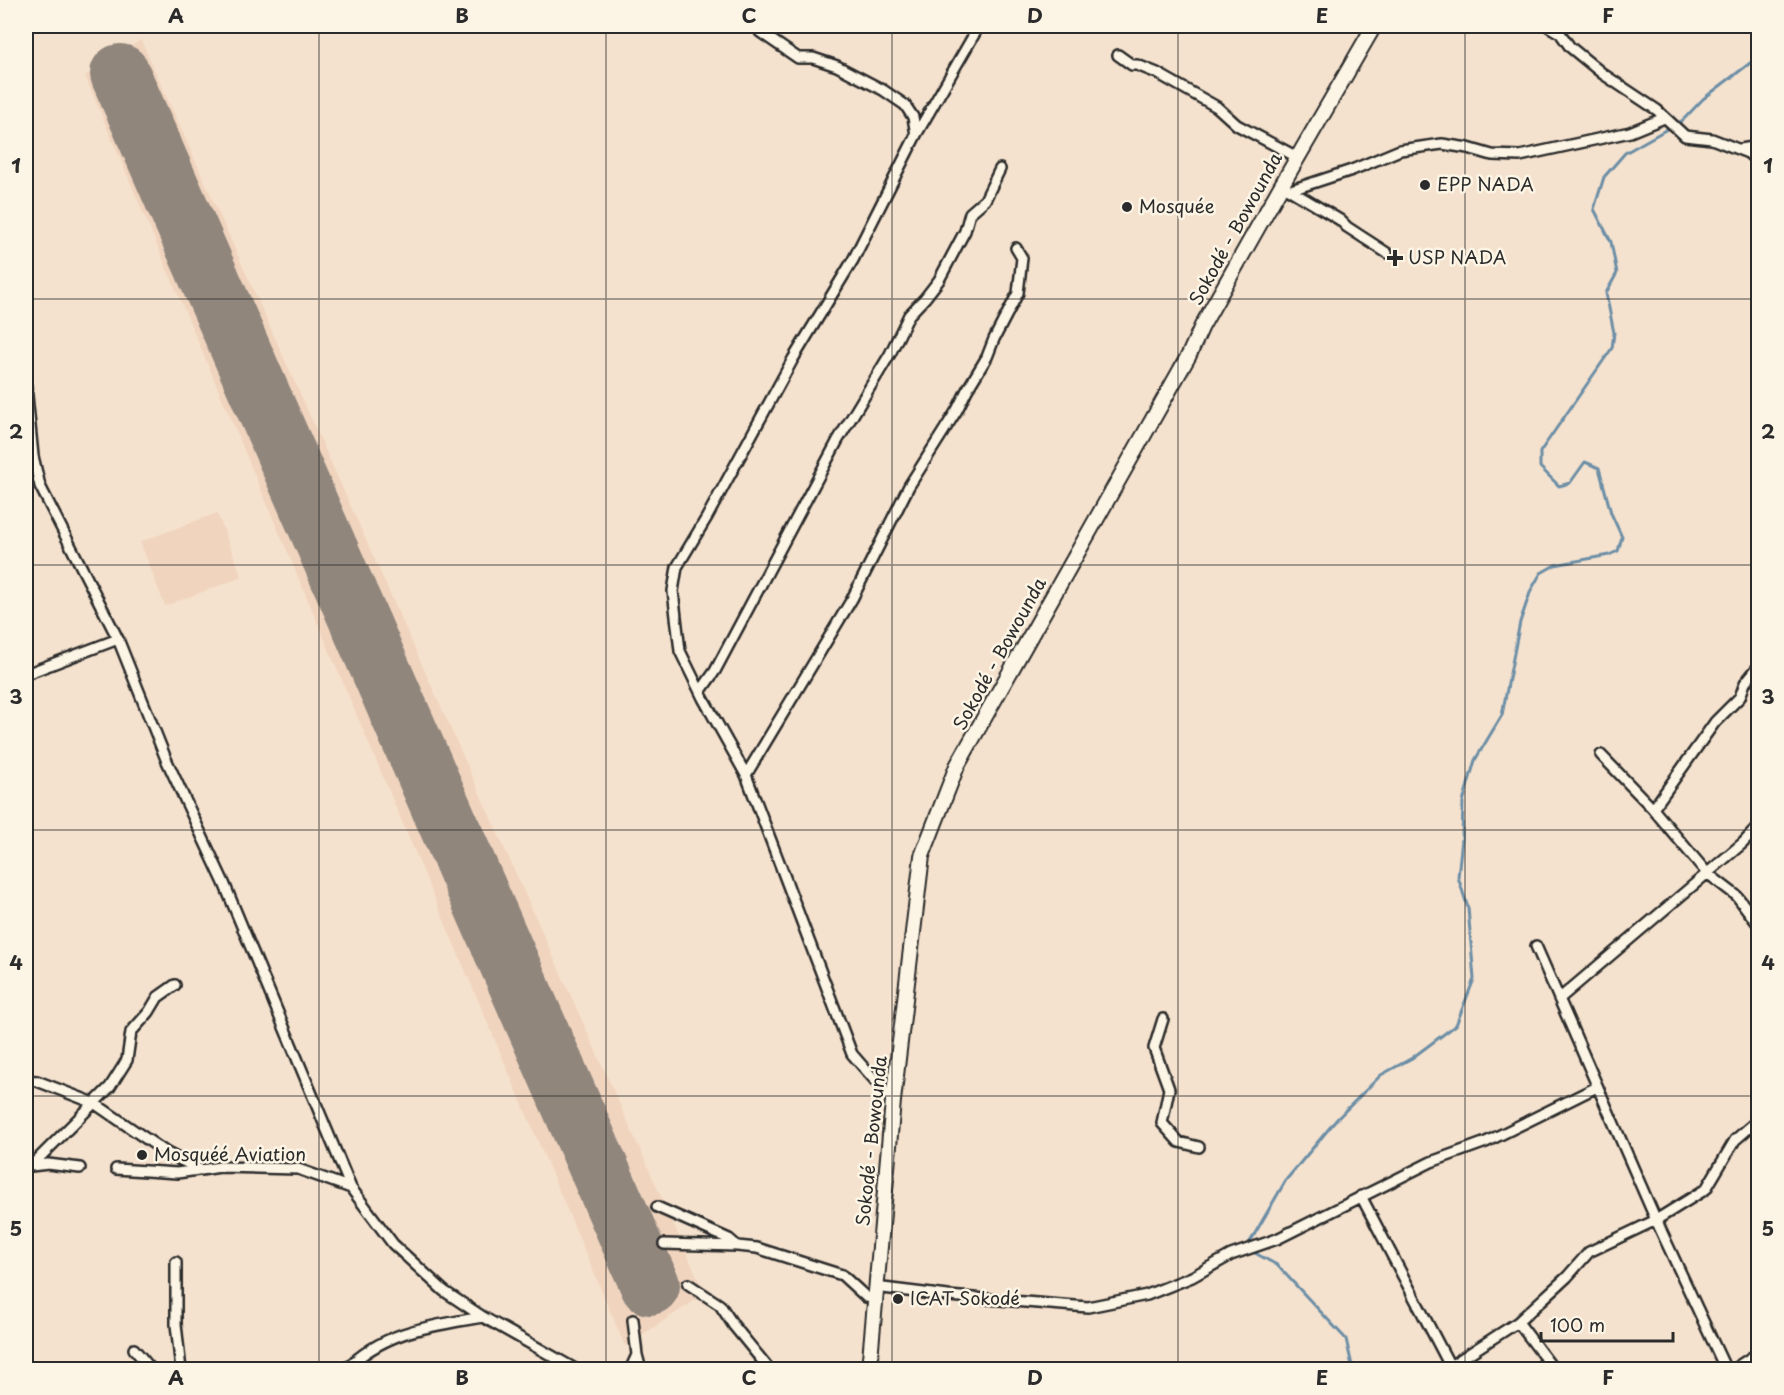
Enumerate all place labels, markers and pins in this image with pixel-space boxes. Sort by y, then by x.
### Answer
place label: EPP NADA [1437,170,1534,197]
marker: EPP NADA [1418,178,1432,192]
place label: Mosquée [1139,192,1215,219]
marker: Mosquée [1120,200,1134,214]
place label: USP NADA [1408,243,1506,270]
marker: USP NADA [1386,249,1404,267]
place label: Mosquéé Aviation [154,1140,306,1167]
marker: Mosquéé Aviation [135,1148,149,1162]
place label: ICAT Sokodé [910,1284,1020,1311]
marker: ICAT Sokodé [891,1292,905,1306]

